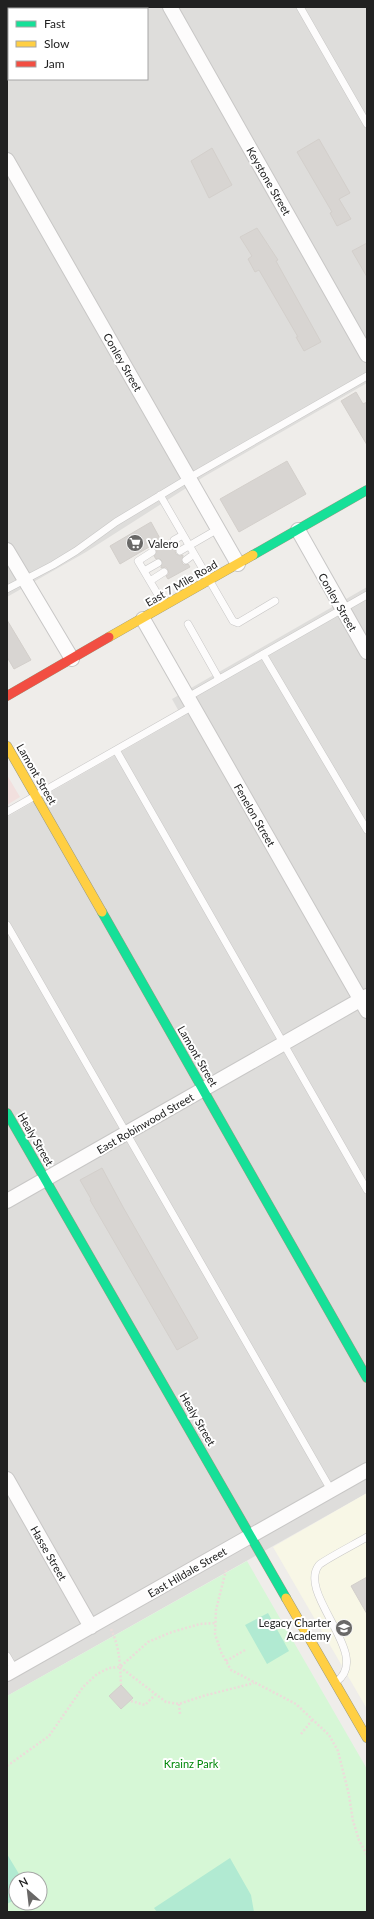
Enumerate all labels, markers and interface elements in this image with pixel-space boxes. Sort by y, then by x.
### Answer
legend [8,8,148,80]
text: Fast [44,16,66,31]
text: Slow [44,36,70,51]
text: Jam [44,56,65,71]
street label: Keystone Street [244,145,294,218]
street label: Conley Street [101,331,145,393]
supermarket icon: Valero [125,533,145,553]
place label: Valero [148,537,179,550]
street label: East 7 Mile Road [143,557,219,609]
street label: Conley Street [316,571,360,633]
street label: Lamont Street [14,741,60,807]
street label: Fenelon Street [232,781,278,849]
street label: Lamont Street [175,1023,221,1089]
street label: East Robinwood Street [94,1090,196,1156]
street label: Healy Street [16,1110,56,1168]
street label: Healy Street [178,1390,218,1448]
street label: Hasse Street [28,1523,70,1583]
street label: East Hildale Street [145,1544,229,1600]
place label: Legacy Charter Academy [259,1616,331,1642]
school or university icon: Legacy Charter Academy [334,1618,354,1638]
park label: Krainz Park [164,1757,219,1770]
north arrow [8,1871,48,1911]
text: N [16,1874,30,1889]

